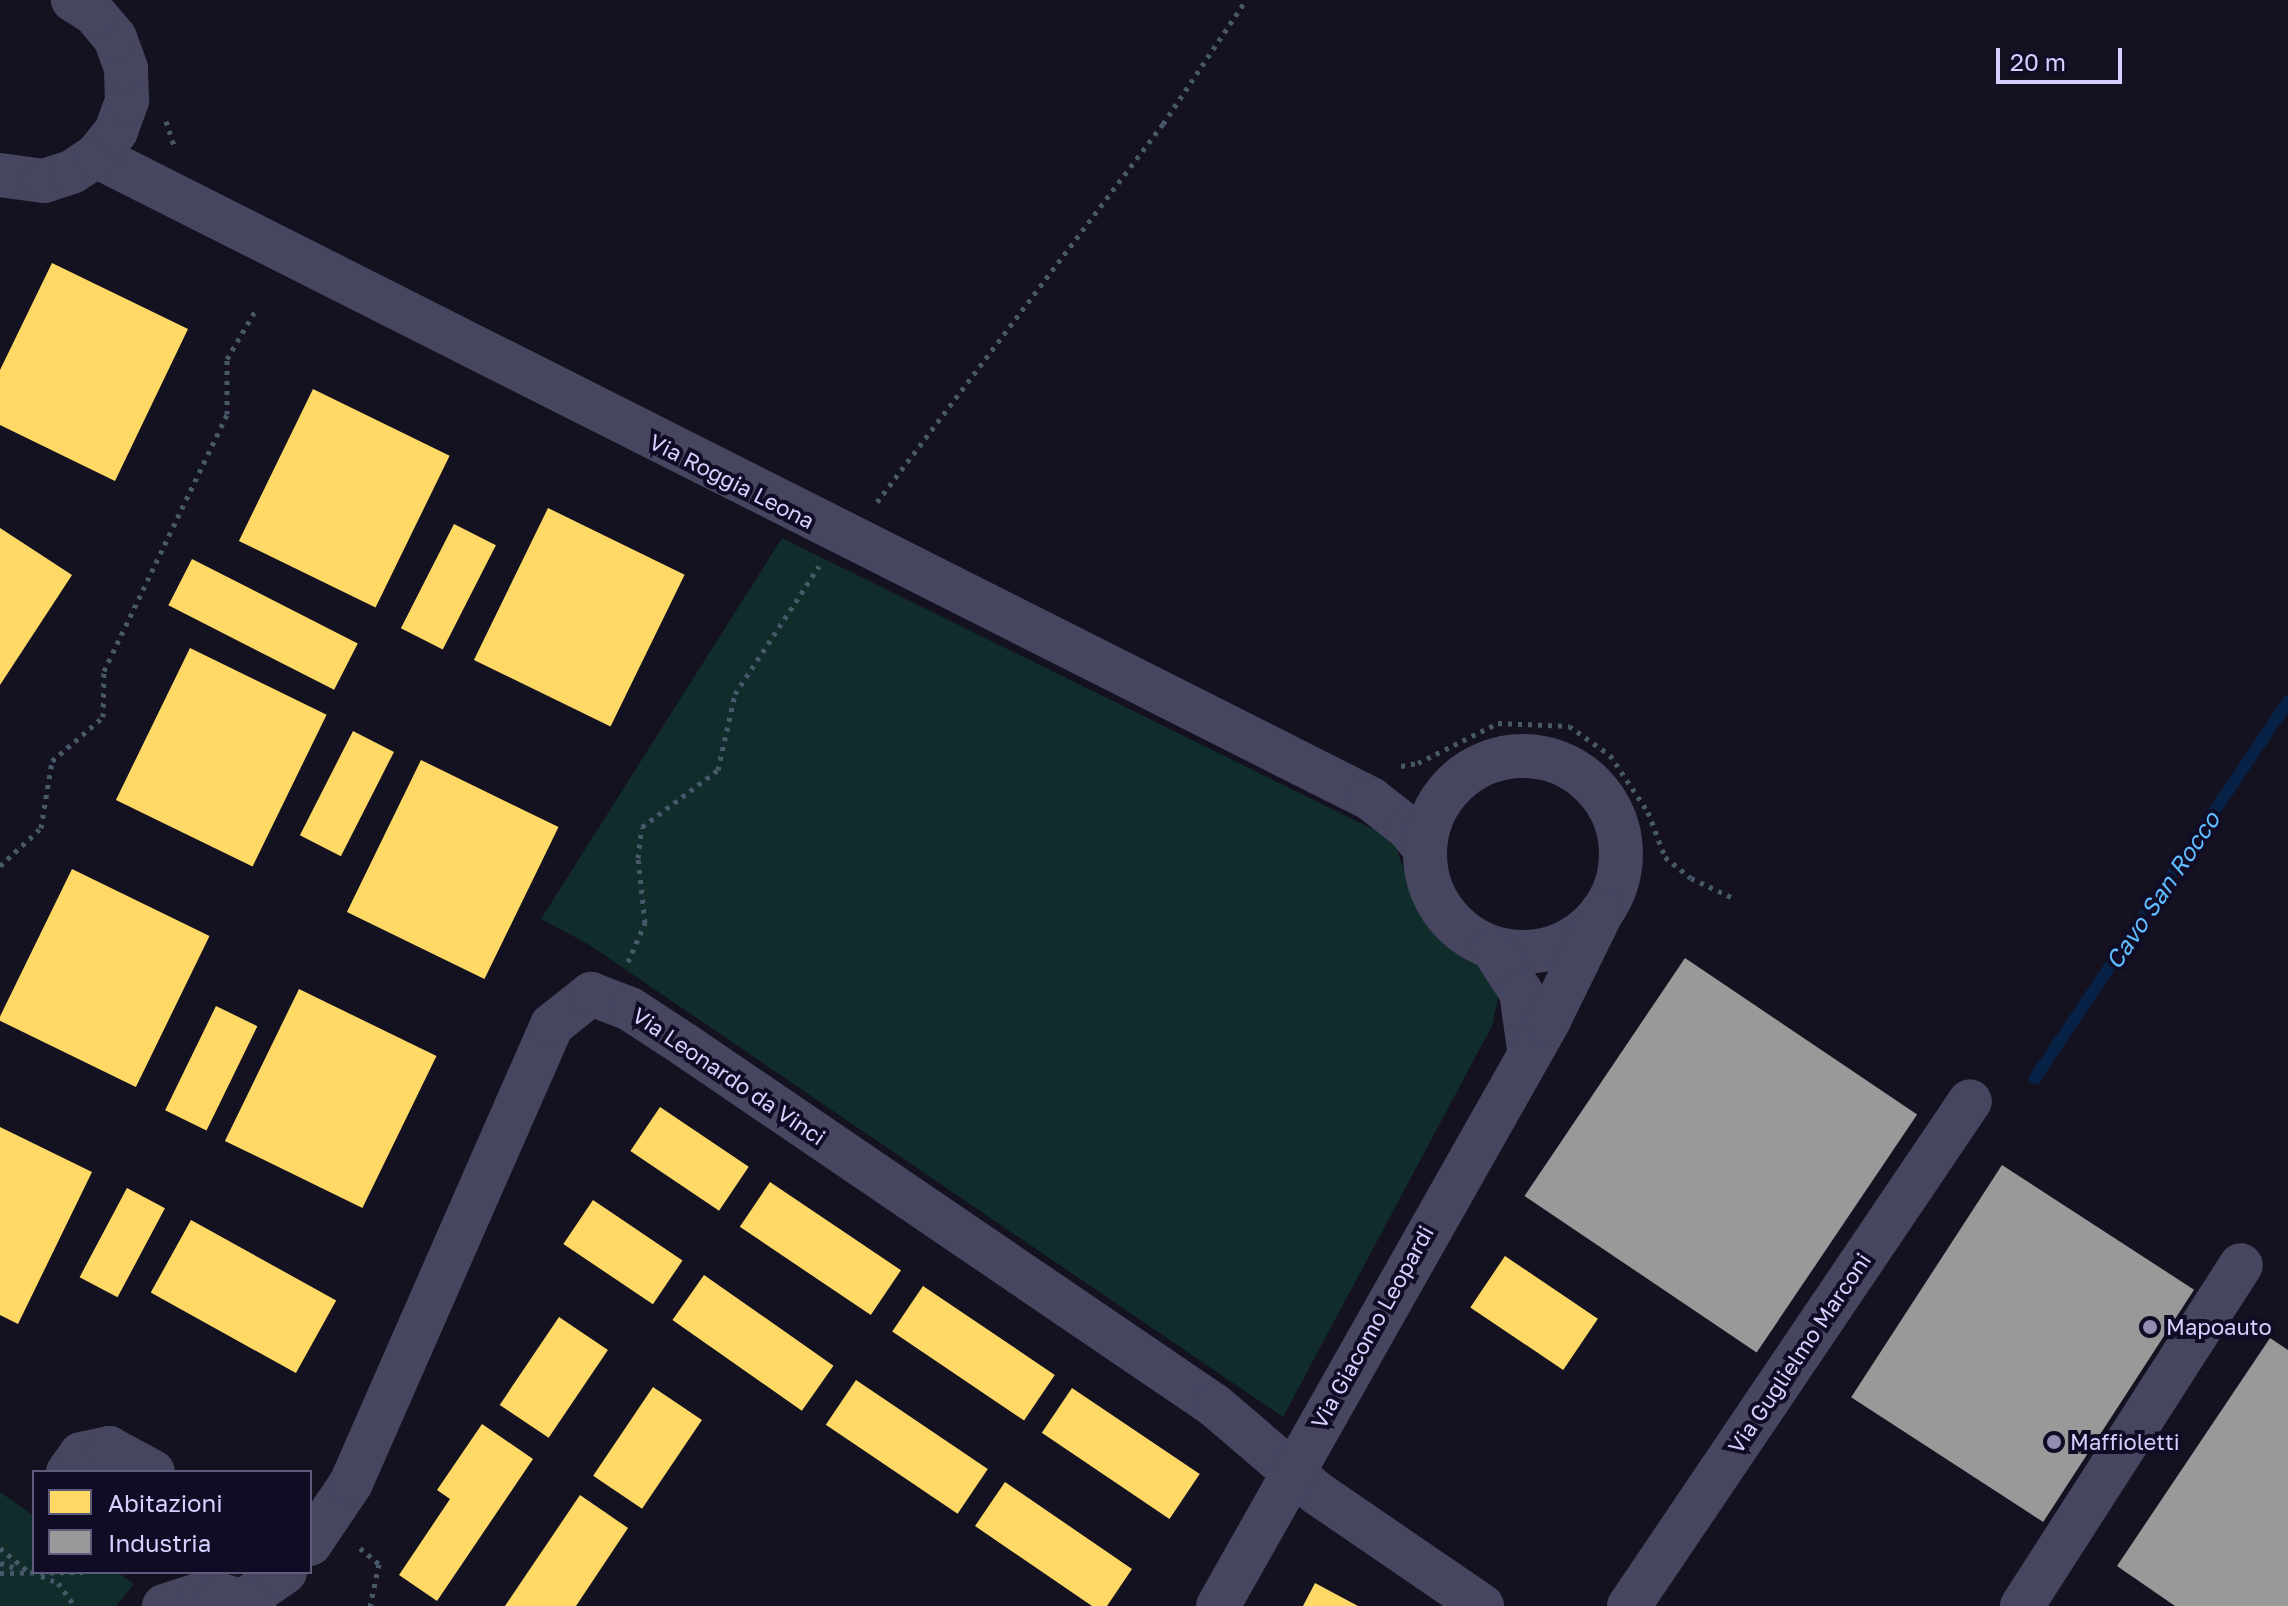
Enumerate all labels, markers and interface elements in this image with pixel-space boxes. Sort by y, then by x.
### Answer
scale bar [2000,32,2126,82]
text: 20 m [2010,47,2066,76]
street label: Via Roggia Leona [645,428,819,534]
water label: Cavo San Rocco [2099,806,2225,974]
street label: Via Leonardo da Vinci [628,1002,830,1150]
street label: Via Giacomo Leopardi [1305,1221,1439,1433]
street label: Via Guglielmo Marconi [1722,1248,1876,1458]
place label: Mapoauto [2166,1314,2272,1340]
marker: Mapoauto [2141,1318,2159,1336]
place label: Maffioletti [2070,1429,2180,1455]
marker: Maffioletti [2045,1433,2063,1451]
legend [32,1470,312,1574]
text: Abitazioni [108,1488,223,1517]
text: Industria [108,1528,211,1557]

